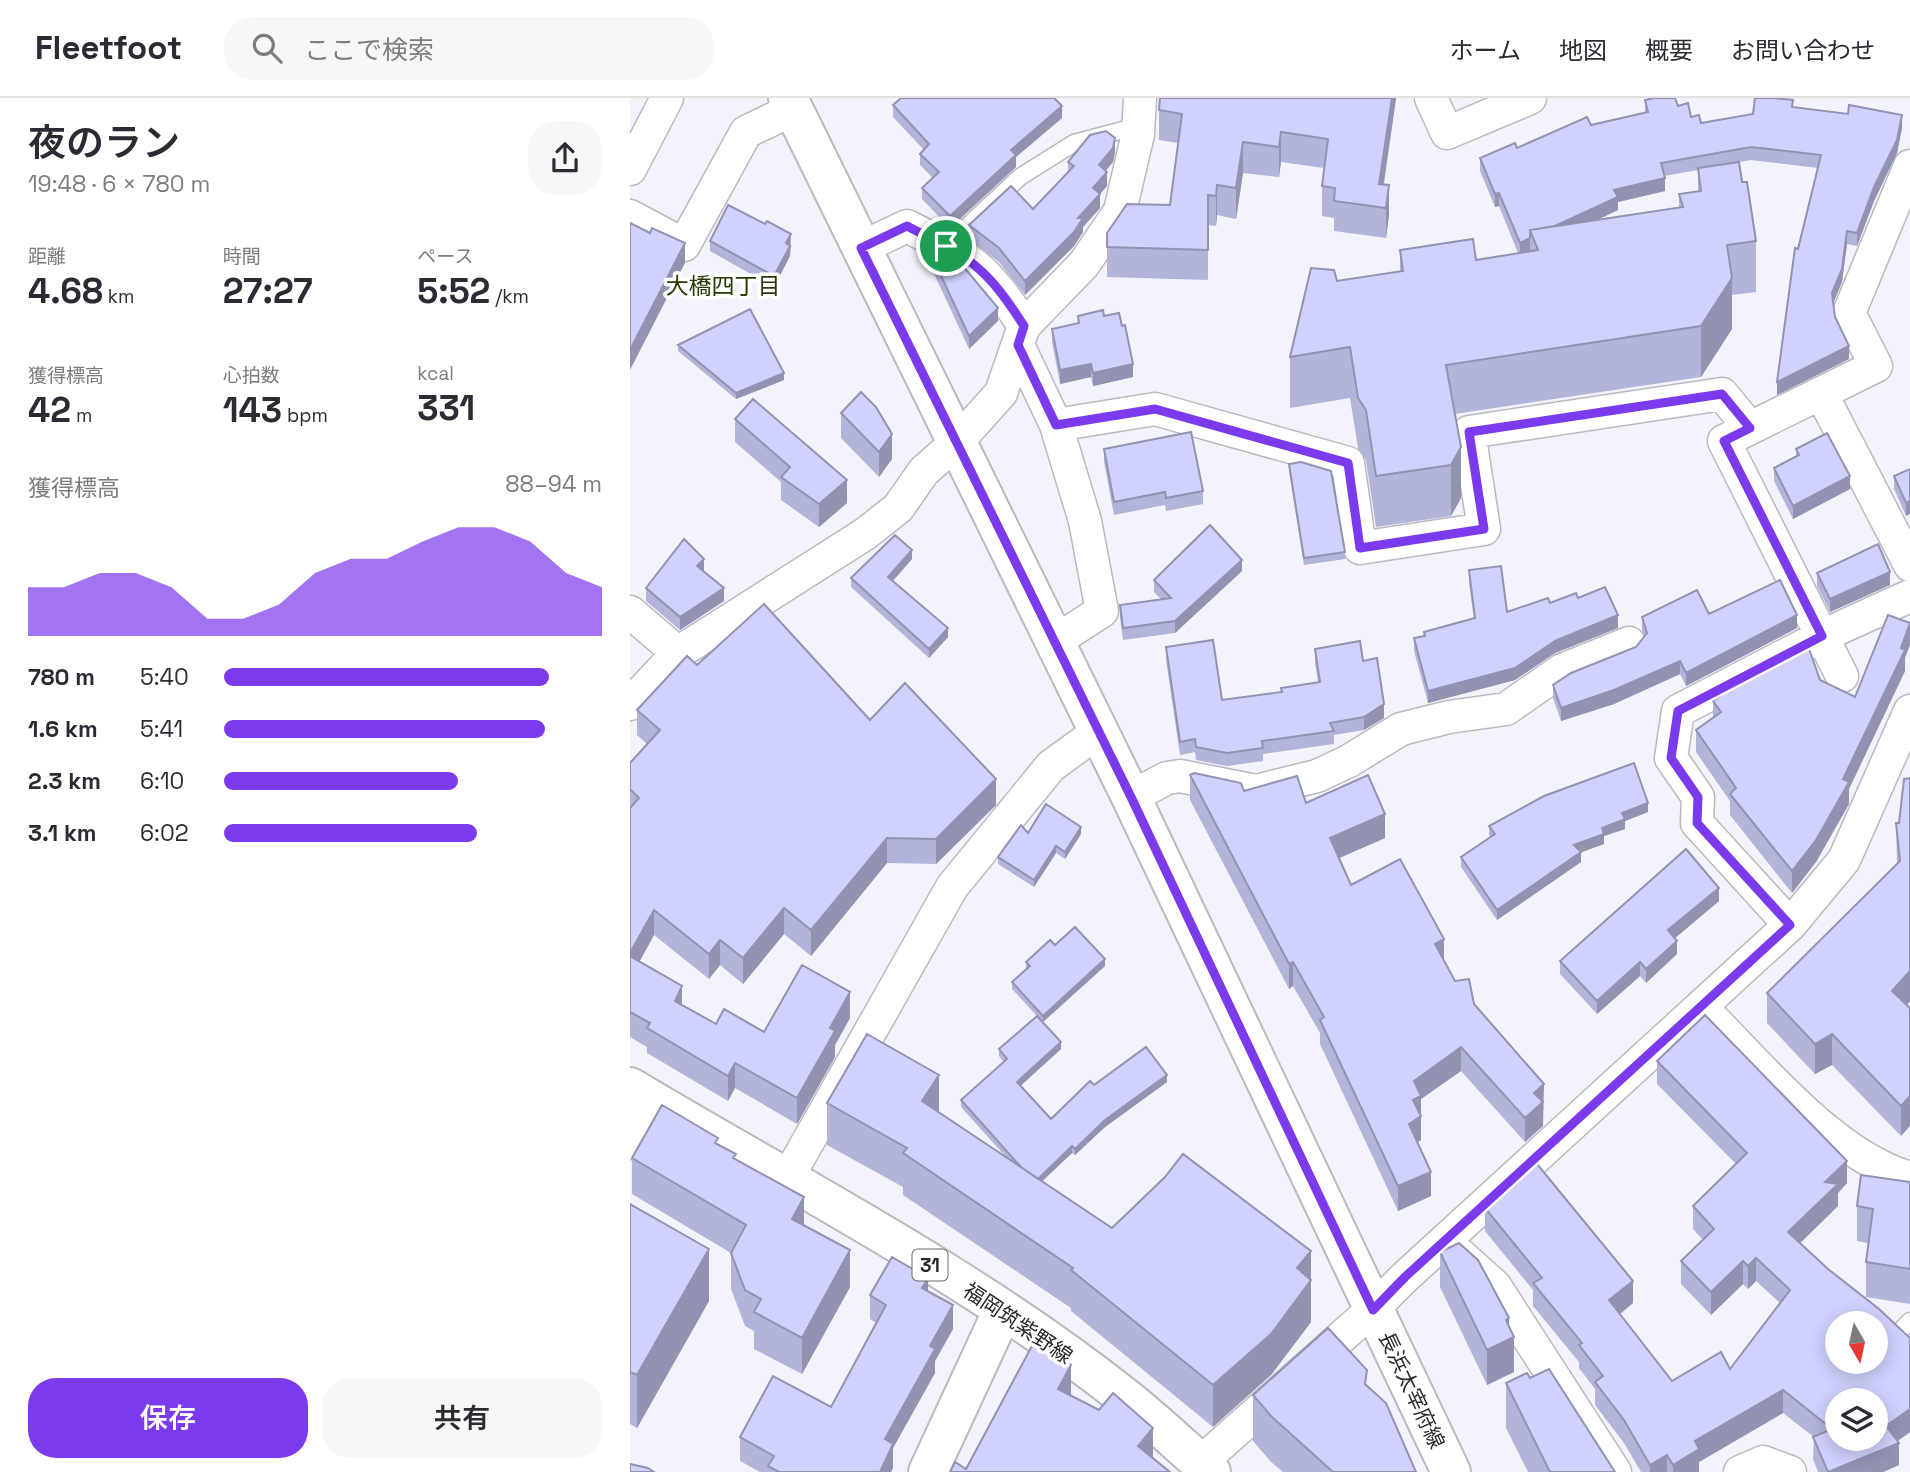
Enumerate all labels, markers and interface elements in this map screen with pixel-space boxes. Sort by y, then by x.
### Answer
search box [224,17,714,80]
text: Fleetfoot [35,27,182,69]
icon: search [248,29,286,67]
text: ここで検索 [304,33,434,67]
text: ホーム [1450,35,1521,66]
text: 地図 [1559,35,1607,66]
text: 概要 [1645,35,1693,66]
text: お問い合わせ [1731,35,1875,66]
text: 夜のラン [28,119,180,167]
button: share [528,121,602,195]
text: 19:48 · 6 × 780 m [28,169,210,199]
pin [916,216,976,276]
icon: arrive [927,227,965,265]
text: 距離 [28,244,66,269]
text: 時間 [223,244,261,269]
text: ペース [417,244,473,269]
text: 4.68 [28,269,103,313]
text: 27:27 [223,269,313,313]
text: 5:52 [417,269,490,313]
district label: 大橋四丁目 [666,271,781,301]
text: km [103,284,134,309]
text: /km [490,284,529,309]
text: kcal [417,361,454,386]
text: 獲得標高 [28,363,104,388]
text: 心拍数 [223,363,280,388]
text: 331 [417,386,475,430]
text: 42 [28,388,71,432]
text: 143 [223,388,282,432]
text: m [71,403,92,428]
text: bpm [282,403,328,428]
text: 88–94 m [505,469,602,499]
text: 獲得標高 [28,473,120,503]
text: 780 m [28,662,95,692]
text: 5:40 [140,662,189,692]
text: 1.6 km [28,714,98,744]
text: 5:41 [140,714,183,744]
text: 2.3 km [28,766,101,796]
text: 6:10 [140,766,184,796]
text: 3.1 km [28,818,97,848]
text: 6:02 [140,818,189,848]
road number: 31 [912,1250,948,1280]
street label: 福岡筑紫野線 [958,1277,1078,1369]
north arrow [1825,1311,1888,1374]
map controls [1825,1311,1888,1451]
street label: 長浜太宰府線 [1373,1327,1451,1453]
button: 保存 [28,1378,308,1458]
button: 共有 [322,1378,602,1458]
button: layers [1825,1388,1888,1451]

